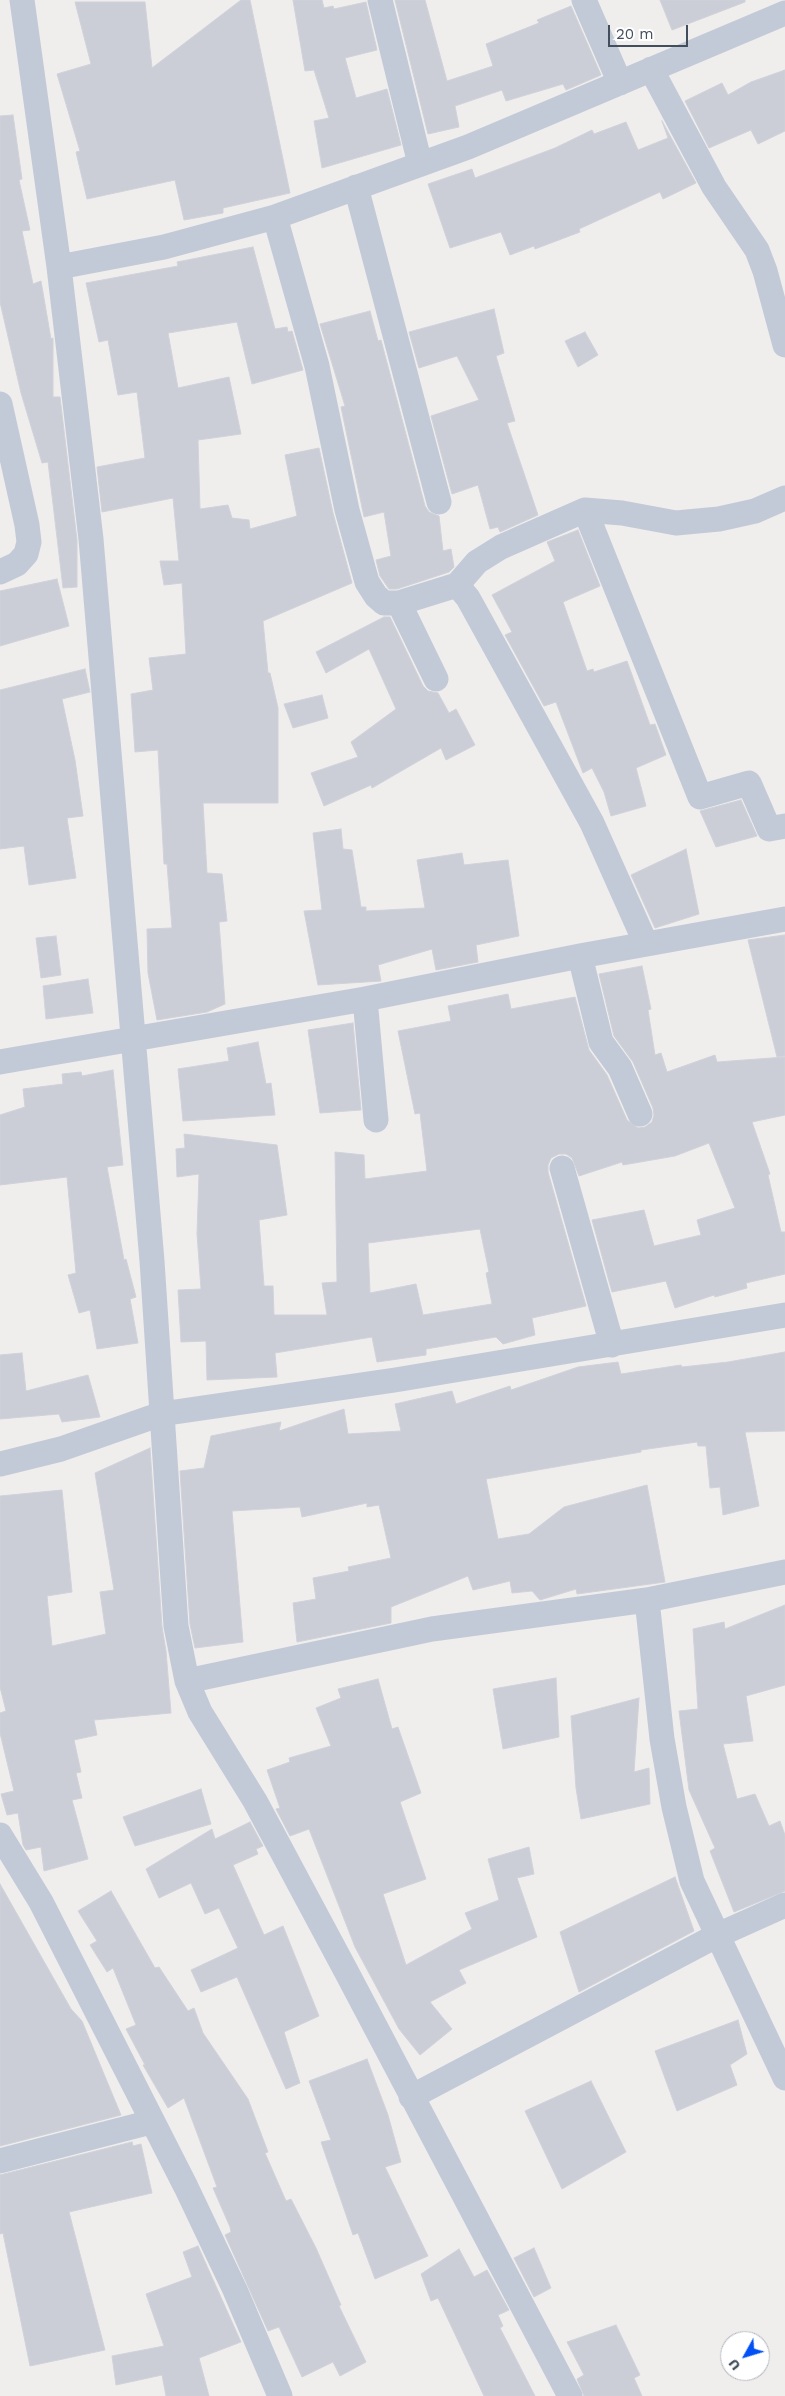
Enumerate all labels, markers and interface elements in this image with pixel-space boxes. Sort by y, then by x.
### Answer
scale bar [610,15,690,47]
text: 20 m [616,25,654,43]
north arrow [720,2331,770,2381]
text: U [725,2356,743,2374]

